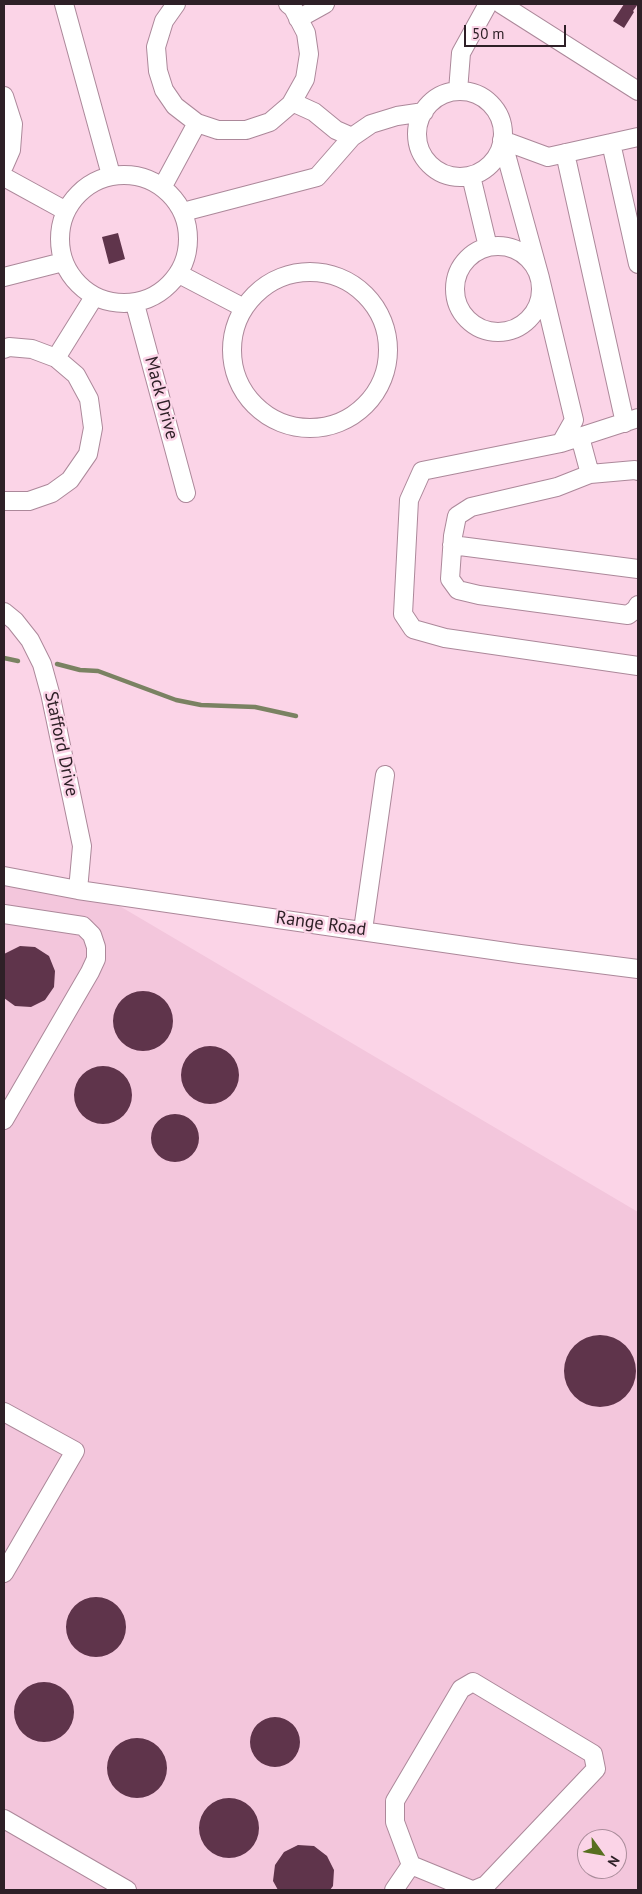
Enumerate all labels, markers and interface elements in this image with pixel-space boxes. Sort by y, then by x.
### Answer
scale bar [467,15,570,47]
text: 50 m [472,24,505,43]
street label: Mack Drive [140,354,182,442]
street label: Stafford Drive [39,690,83,798]
street label: Range Road [274,907,368,941]
north arrow [577,1829,627,1879]
text: N [604,1853,624,1870]

